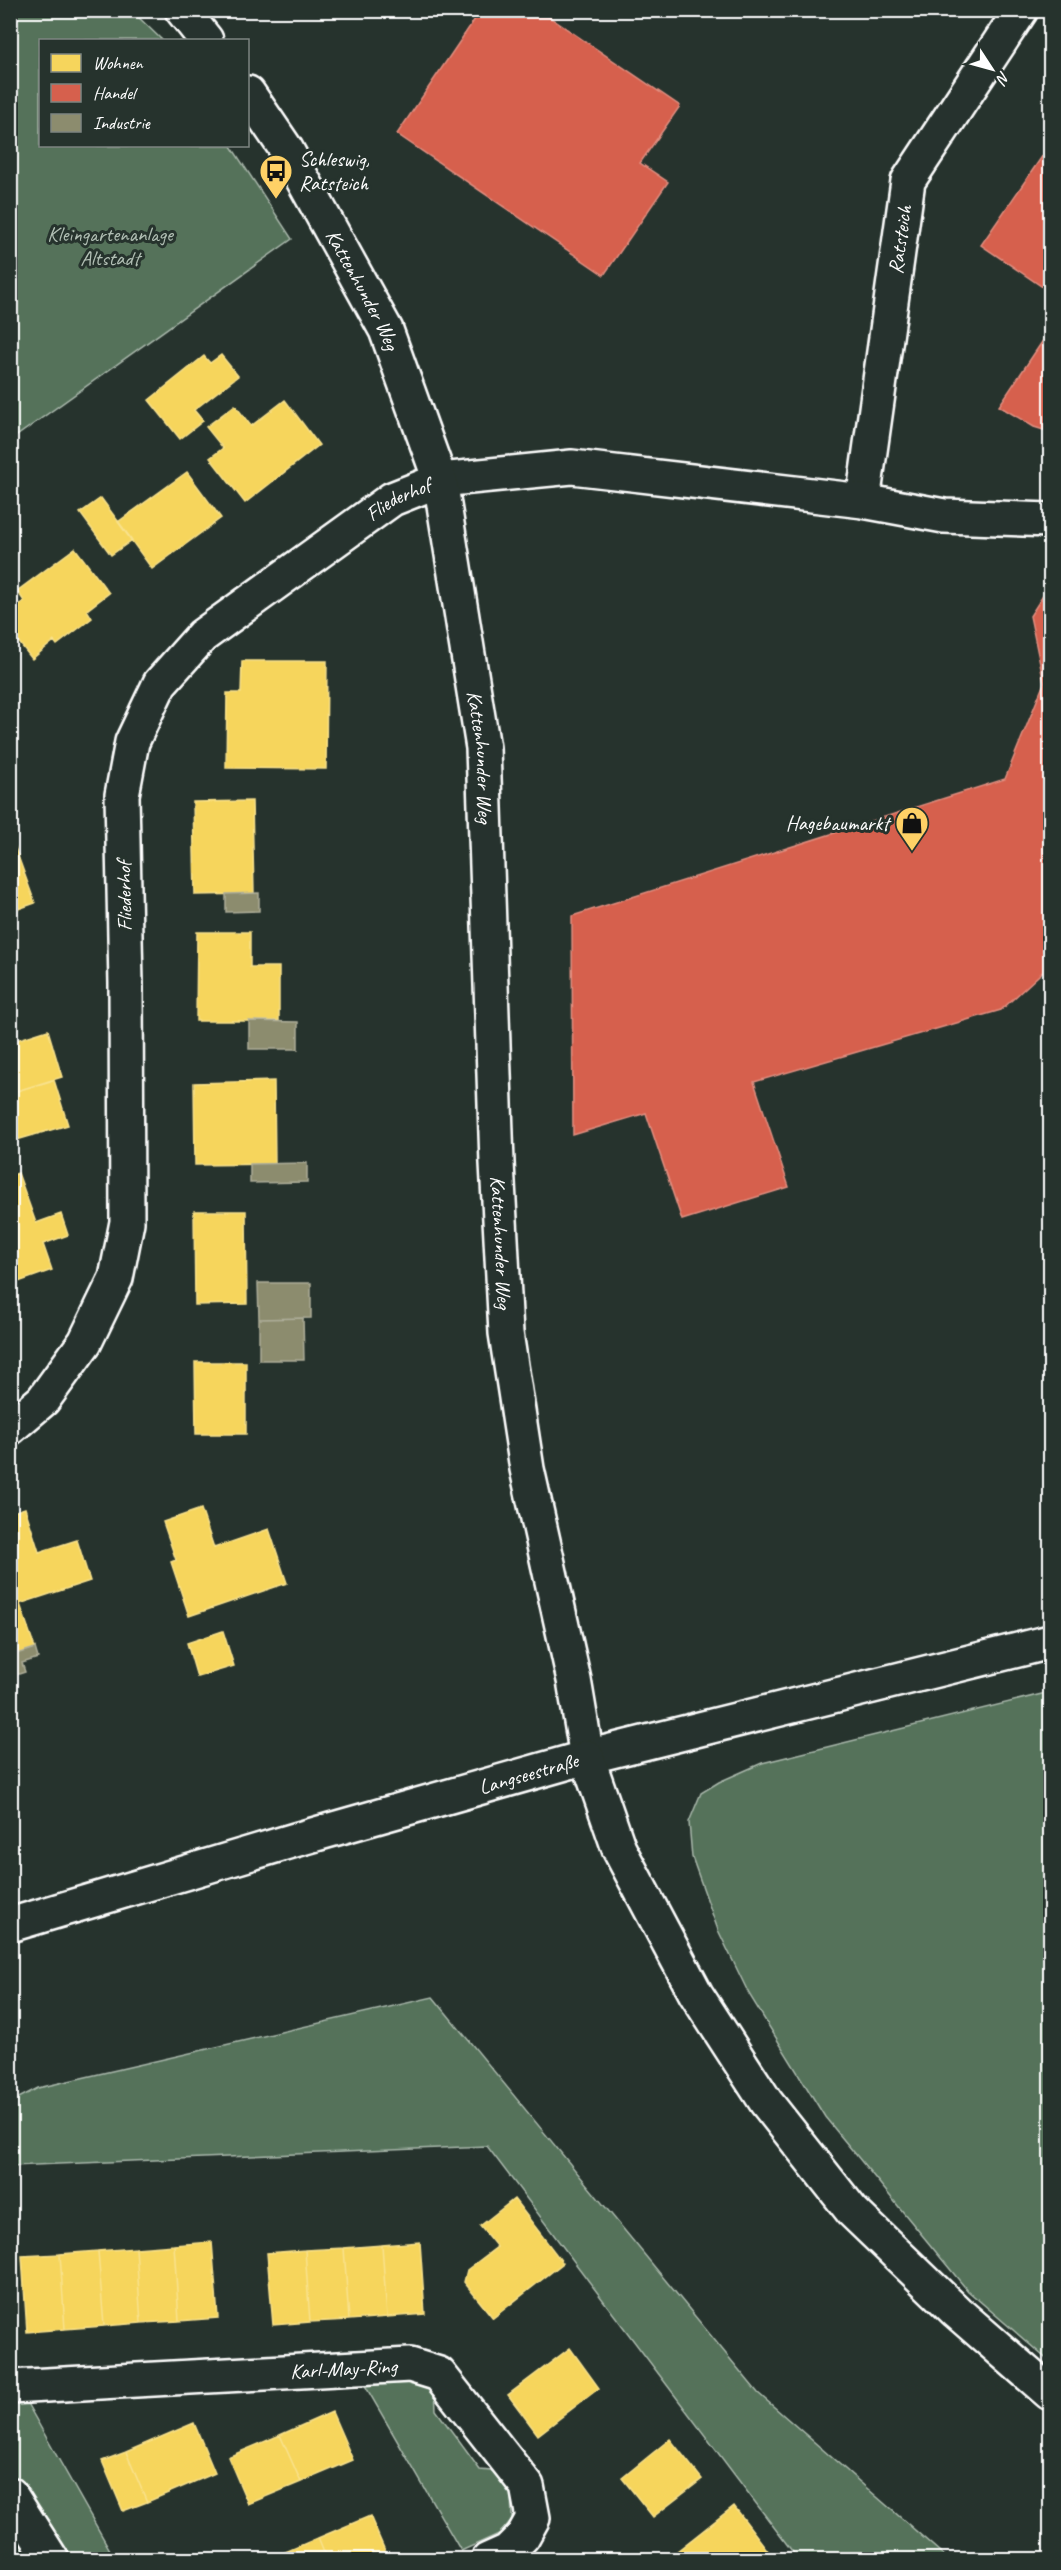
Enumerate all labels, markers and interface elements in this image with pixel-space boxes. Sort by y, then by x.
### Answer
legend [39,39,249,147]
north arrow [962,39,1022,99]
text: Wohnen [93,52,144,74]
text: N [991,67,1014,90]
text: Handel [93,82,138,104]
text: Industrie [93,112,151,134]
place label: Schleswig, Ratsteich [299,146,370,196]
bus stop icon: Schleswig, Ratsteich [258,153,294,200]
street label: Ratsteich [882,202,918,276]
park label: Kleingartenanlage Altstadt [47,221,175,271]
street label: Kattenhunder Weg [320,225,406,355]
street label: Fliederhof [360,471,438,527]
street label: Kattenhunder Weg [461,689,499,825]
shop icon: Hagebaumarkt [894,805,930,852]
place label: Hagebaumarkt [786,810,892,836]
street label: Fliederhof [110,857,138,931]
street label: Kattenhunder Weg [485,1175,518,1311]
street label: Langseestraße [476,1747,583,1800]
street label: Karl-May-Ring [289,2353,399,2385]

